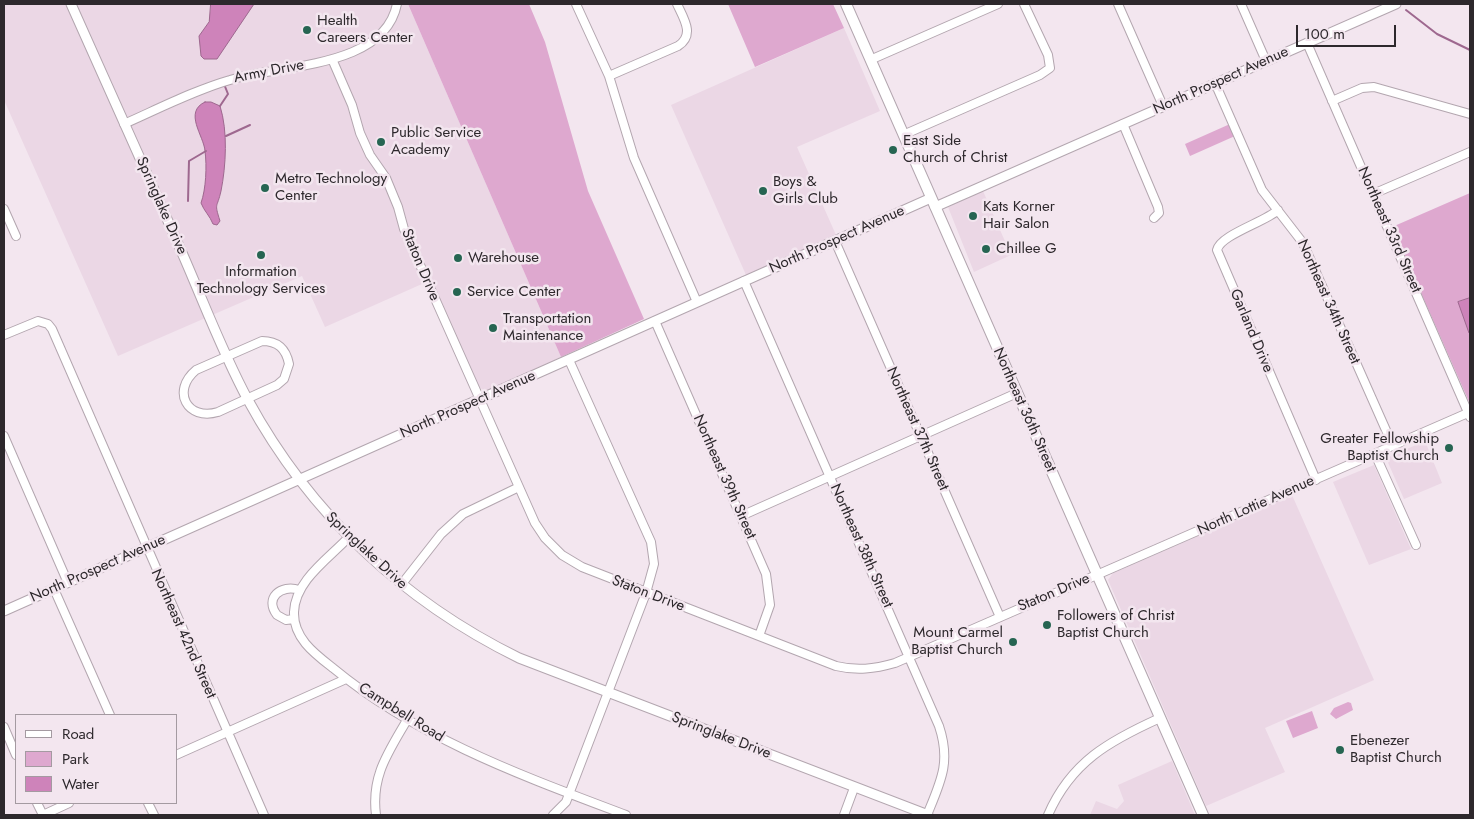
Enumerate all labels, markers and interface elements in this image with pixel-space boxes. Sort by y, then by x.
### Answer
place label: Health Careers Center [317,12,413,47]
scale bar [1299,15,1399,47]
text: 100 m [1304,23,1345,45]
marker: Health Careers Center [301,24,313,36]
street label: North Prospect Avenue [1151,43,1291,119]
street label: Army Drive [232,56,306,88]
place label: Public Service Academy [391,124,481,159]
place label: East Side Church of Christ [903,132,1007,167]
marker: Public Service Academy [375,136,387,148]
marker: East Side Church of Christ [887,144,899,156]
street label: Springlake Drive [131,154,191,258]
street label: Northeast 33rd Street [1353,164,1425,296]
place label: Metro Technology Center [275,170,387,205]
place label: Boys & Girls Club [773,173,838,208]
marker: Metro Technology Center [259,182,271,194]
marker: Boys & Girls Club [757,185,769,197]
place label: Kats Korner Hair Salon [983,198,1055,233]
street label: North Prospect Avenue [767,202,907,278]
marker: Kats Korner Hair Salon [967,210,979,222]
street label: Staton Drive [397,226,443,304]
street label: Northeast 34th Street [1292,237,1364,367]
place label: Chillee G [996,240,1057,258]
marker: Chillee G [980,243,992,255]
marker: Information Technology Services [255,249,267,261]
place label: Warehouse [468,249,539,267]
marker: Warehouse [452,252,464,264]
place label: Information Technology Services [197,263,325,298]
place label: Service Center [467,283,561,301]
marker: Service Center [451,286,463,298]
street label: Garland Drive [1225,287,1277,375]
place label: Transportation Maintenance [503,310,591,345]
marker: Transportation Maintenance [487,322,499,334]
street label: Northeast 36th Street [989,345,1059,475]
street label: Northeast 37th Street [882,365,952,493]
street label: North Prospect Avenue [398,367,538,443]
street label: Northeast 39th Street [689,412,759,542]
place label: Greater Fellowship Baptist Church [1320,430,1439,465]
marker: Greater Fellowship Baptist Church [1443,442,1455,454]
street label: North Lottie Avenue [1195,472,1317,540]
street label: Northeast 38th Street [826,481,896,611]
street label: Springlake Drive [322,509,410,593]
street label: North Prospect Avenue [28,531,168,607]
street label: Northeast 42nd Street [146,567,220,701]
street label: Staton Drive [1015,570,1093,616]
street label: Staton Drive [609,572,687,616]
place label: Followers of Christ Baptist Church [1057,607,1174,642]
marker: Followers of Christ Baptist Church [1041,619,1053,631]
place label: Mount Carmel Baptist Church [911,624,1003,659]
marker: Mount Carmel Baptist Church [1007,636,1019,648]
street label: Campbell Road [355,679,447,747]
street label: Springlake Drive [669,709,773,763]
legend [15,714,178,804]
text: Road [62,723,94,745]
place label: Ebenezer Baptist Church [1350,732,1442,767]
marker: Ebenezer Baptist Church [1334,744,1346,756]
text: Park [62,748,89,770]
text: Water [62,773,99,795]

